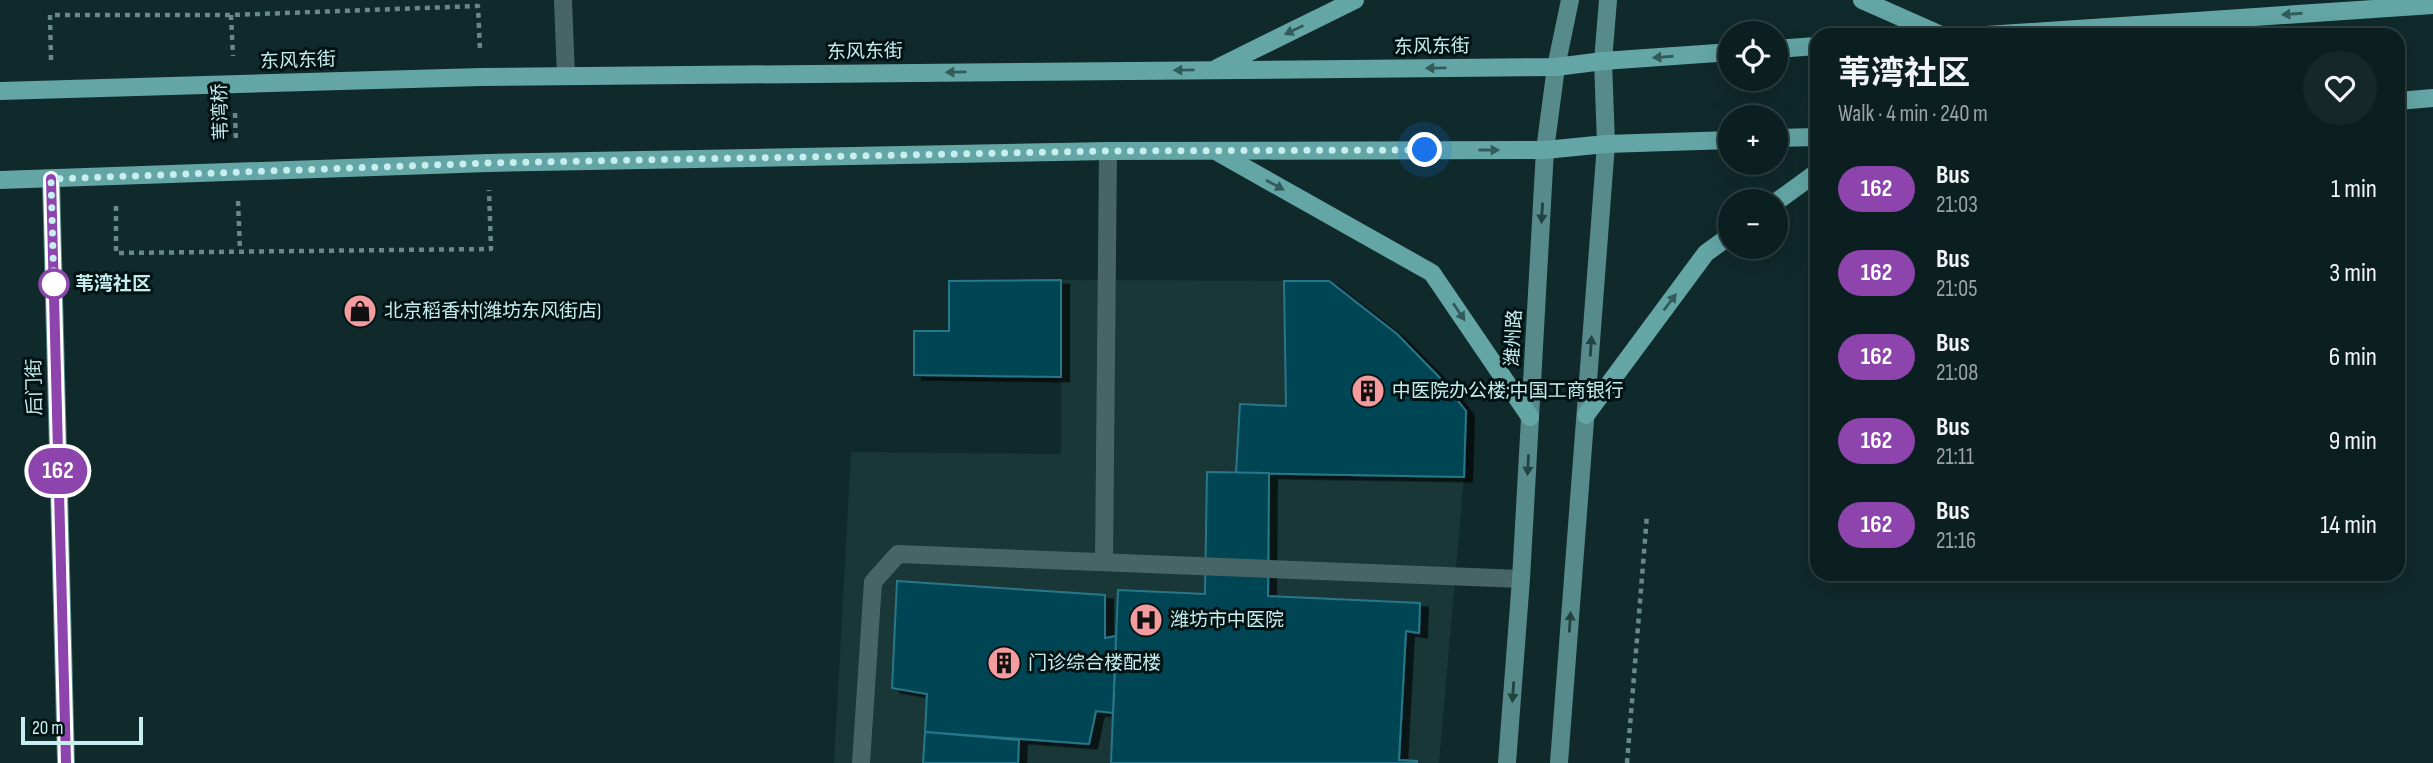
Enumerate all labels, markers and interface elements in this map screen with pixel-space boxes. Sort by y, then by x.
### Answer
one-way arrow [2280,9,2302,20]
map controls [1718,21,1788,259]
button: locate [1718,21,1788,91]
one-way arrow [1284,25,1304,36]
street label: 东风东街 [1394,35,1470,59]
street label: 东风东街 [827,40,903,64]
street label: 东风东街 [260,48,336,74]
button: heart [2303,51,2377,125]
one-way arrow [1651,52,1673,63]
text: 苇湾社区 [1838,54,1970,94]
one-way arrow [1424,62,1446,74]
one-way arrow [1172,64,1194,76]
one-way arrow [945,67,967,78]
street label: 苇湾桥 [209,83,233,141]
text: Walk · 4 min · 240 m [1838,100,1988,128]
button: + [1718,105,1788,175]
your location [1407,132,1442,167]
one-way arrow [1478,144,1500,156]
text: Bus [1936,160,1970,191]
text: 162 [1861,174,1892,203]
text: 1 min [2331,174,2377,205]
one-way arrow [1265,179,1285,191]
button: − [1718,189,1788,259]
text: 21:03 [1936,191,1978,219]
one-way arrow [1536,202,1547,224]
text: Bus [1936,244,1970,275]
text: 162 [1861,258,1892,287]
text: 3 min [2329,258,2377,289]
marker: 苇湾社区 [39,269,69,299]
place label: 苇湾社区 [75,273,151,296]
text: 21:05 [1936,275,1977,303]
shop icon: 北京稻香村(潍坊东风街店) [341,292,379,330]
one-way arrow [1663,293,1678,311]
place label: 北京稻香村(潍坊东风街店) [384,300,601,323]
one-way arrow [1452,303,1466,321]
street label: 潍州路 [1501,309,1527,367]
text: Bus [1936,328,1970,359]
one-way arrow [1586,335,1597,357]
text: 162 [1861,342,1892,371]
text: 6 min [2329,342,2377,373]
street label: 后门街 [23,358,47,416]
text: 21:08 [1936,359,1978,387]
building icon: 中医院办公楼;中国工商银行 [1349,372,1387,410]
place label: 中医院办公楼;中国工商银行 [1392,380,1624,403]
text: Bus [1936,412,1970,443]
text: 162 [1861,426,1892,455]
text: 9 min [2329,426,2377,457]
text: 21:11 [1936,443,1974,471]
line badge: 162 [18,448,98,494]
one-way arrow [1522,454,1533,476]
text: 162 [42,456,74,485]
text: Bus [1936,496,1970,527]
text: 162 [1861,510,1892,539]
text: 14 min [2320,510,2377,541]
text: 21:16 [1936,527,1976,555]
hospital icon: 潍坊市中医院 [1127,601,1165,639]
place label: 潍坊市中医院 [1170,609,1284,632]
one-way arrow [1565,611,1576,633]
building icon: 门诊综合楼配楼 [985,644,1023,682]
place label: 门诊综合楼配楼 [1028,652,1161,675]
one-way arrow [1507,681,1518,703]
scale bar [21,714,144,746]
text: 20 m [32,717,64,740]

